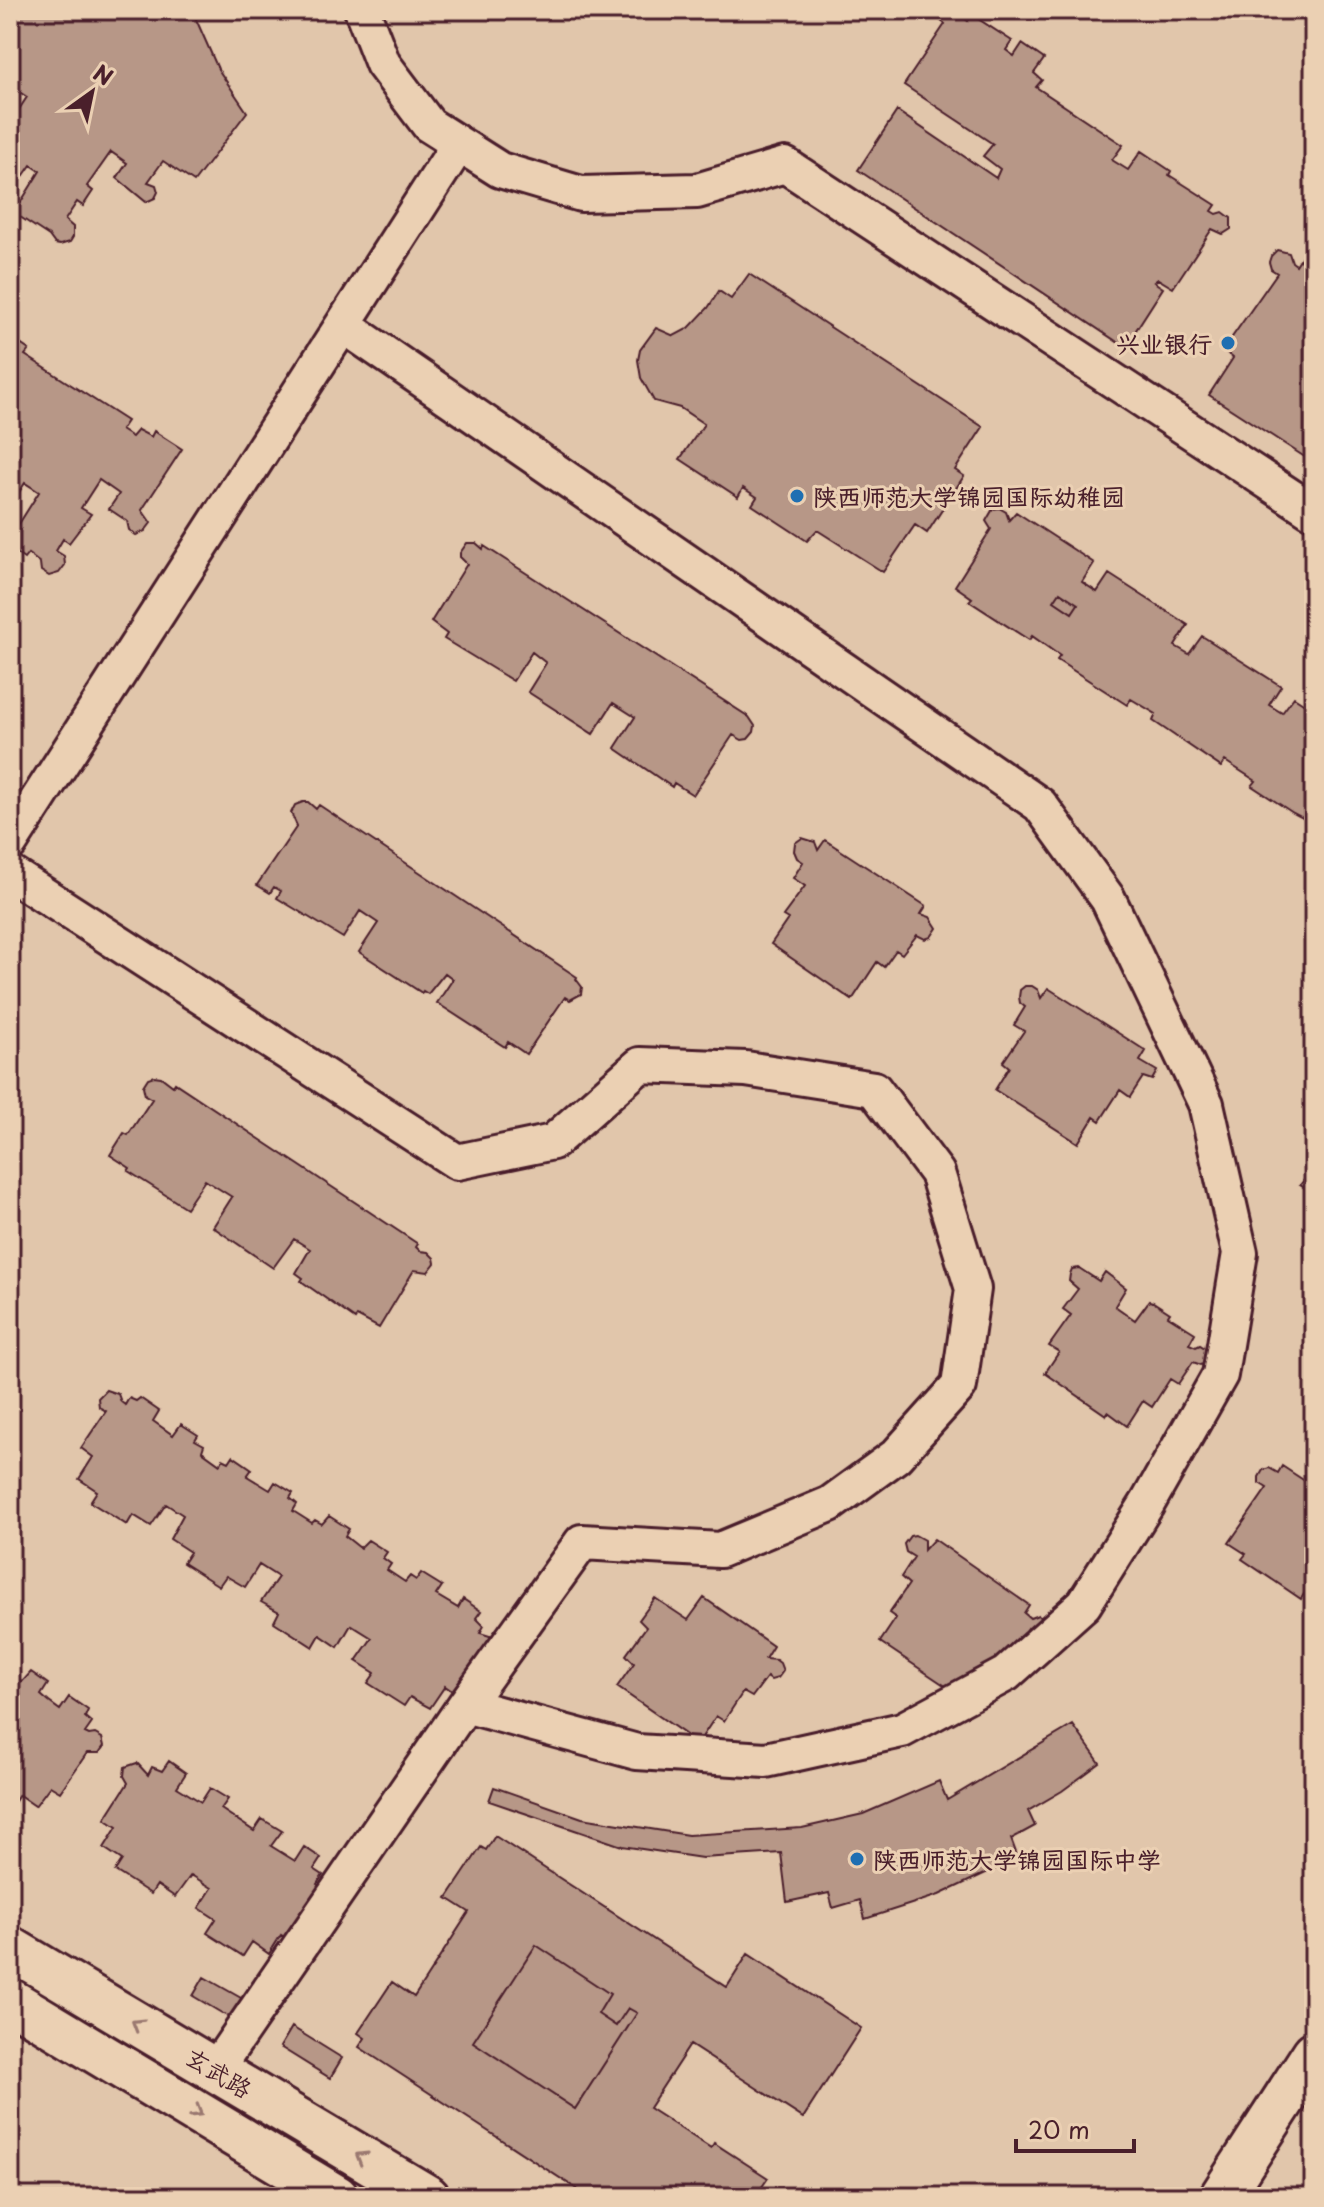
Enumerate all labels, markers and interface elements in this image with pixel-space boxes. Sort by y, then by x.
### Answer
north arrow [52,52,132,132]
text: N [87,55,120,93]
place label: 兴业银行 [1116,325,1212,361]
marker: 兴业银行 [1219,334,1237,352]
place label: 陕西师范大学锦园国际幼稚园 [813,478,1125,514]
marker: 陕西师范大学锦园国际幼稚园 [788,487,806,505]
place label: 陕西师范大学锦园国际中学 [873,1841,1161,1877]
marker: 陕西师范大学锦园国际中学 [848,1850,866,1868]
one-way arrow [131,2018,146,2034]
street label: 玄武路 [179,2038,259,2106]
one-way arrow [188,2102,203,2118]
scale bar [1016,2103,1134,2153]
text: 20 m [1028,2111,1090,2147]
one-way arrow [355,2151,370,2167]

